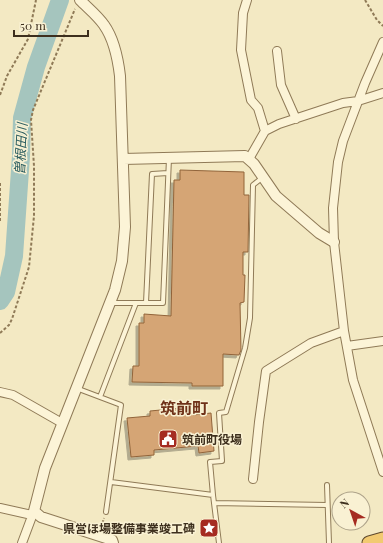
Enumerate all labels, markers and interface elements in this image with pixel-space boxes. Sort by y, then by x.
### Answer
scale bar [14,12,88,38]
text: 50 m [20,17,46,33]
water label: 曽根田川 [10,121,30,175]
district label: 筑前町 [160,397,208,418]
public building icon: 筑前町役場 [157,428,179,450]
place label: 筑前町役場 [182,431,242,447]
north arrow [331,491,371,531]
text: N [336,495,352,511]
place icon: 県営ほ場整備事業竣工碑 [198,517,220,539]
place label: 県営ほ場整備事業竣工碑 [63,520,195,536]

